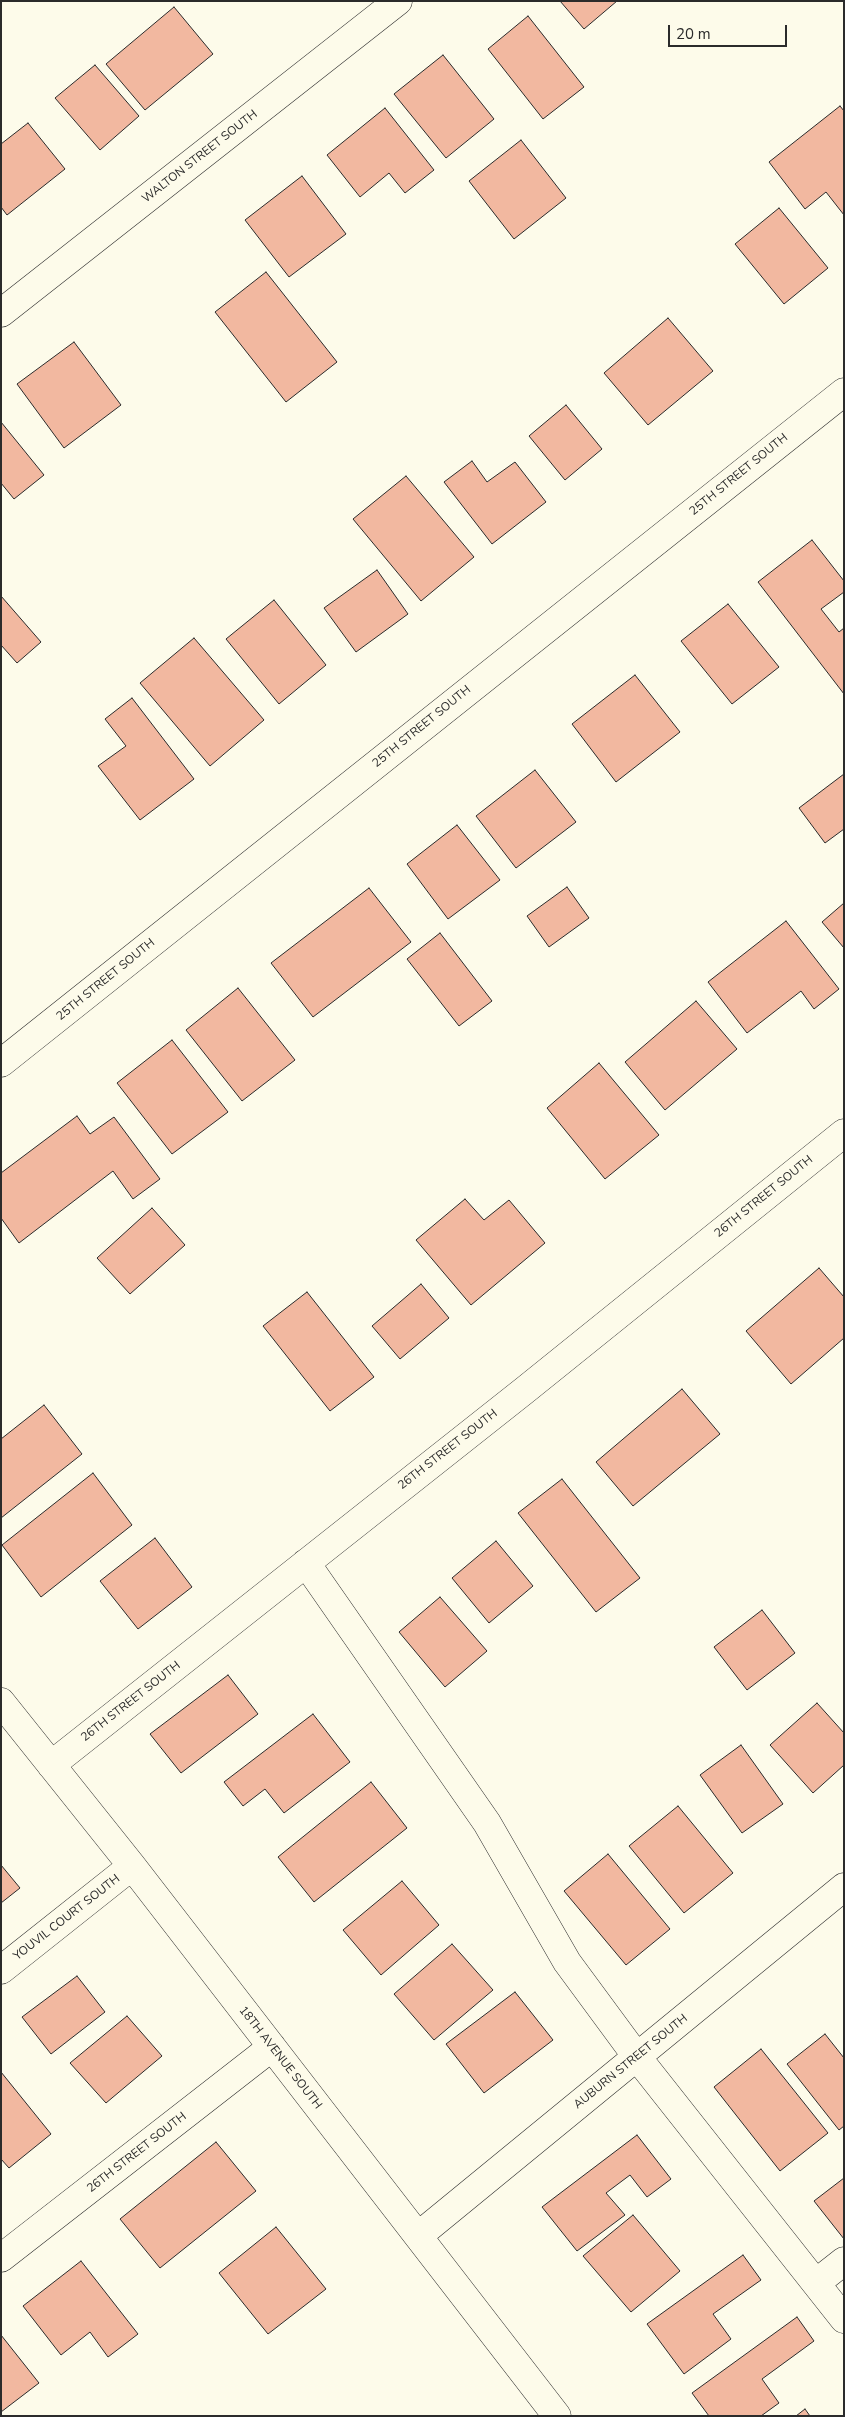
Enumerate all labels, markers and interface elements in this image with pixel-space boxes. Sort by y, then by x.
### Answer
scale bar [670,15,789,47]
text: 20 m [676,24,711,44]
street label: WALTON STREET SOUTH [139,107,261,207]
street label: 25TH STREET SOUTH [687,431,791,519]
street label: 25TH STREET SOUTH [370,683,474,771]
street label: 25TH STREET SOUTH [54,936,158,1024]
street label: 26TH STREET SOUTH [712,1153,816,1241]
street label: 26TH STREET SOUTH [395,1407,501,1493]
street label: 26TH STREET SOUTH [78,1659,184,1745]
street label: YOUVIL COURT SOUTH [11,1872,123,1964]
street label: 18TH AVENUE SOUTH [235,2004,325,2112]
street label: AUBURN STREET SOUTH [571,2012,691,2112]
street label: 26TH STREET SOUTH [84,2110,190,2196]

